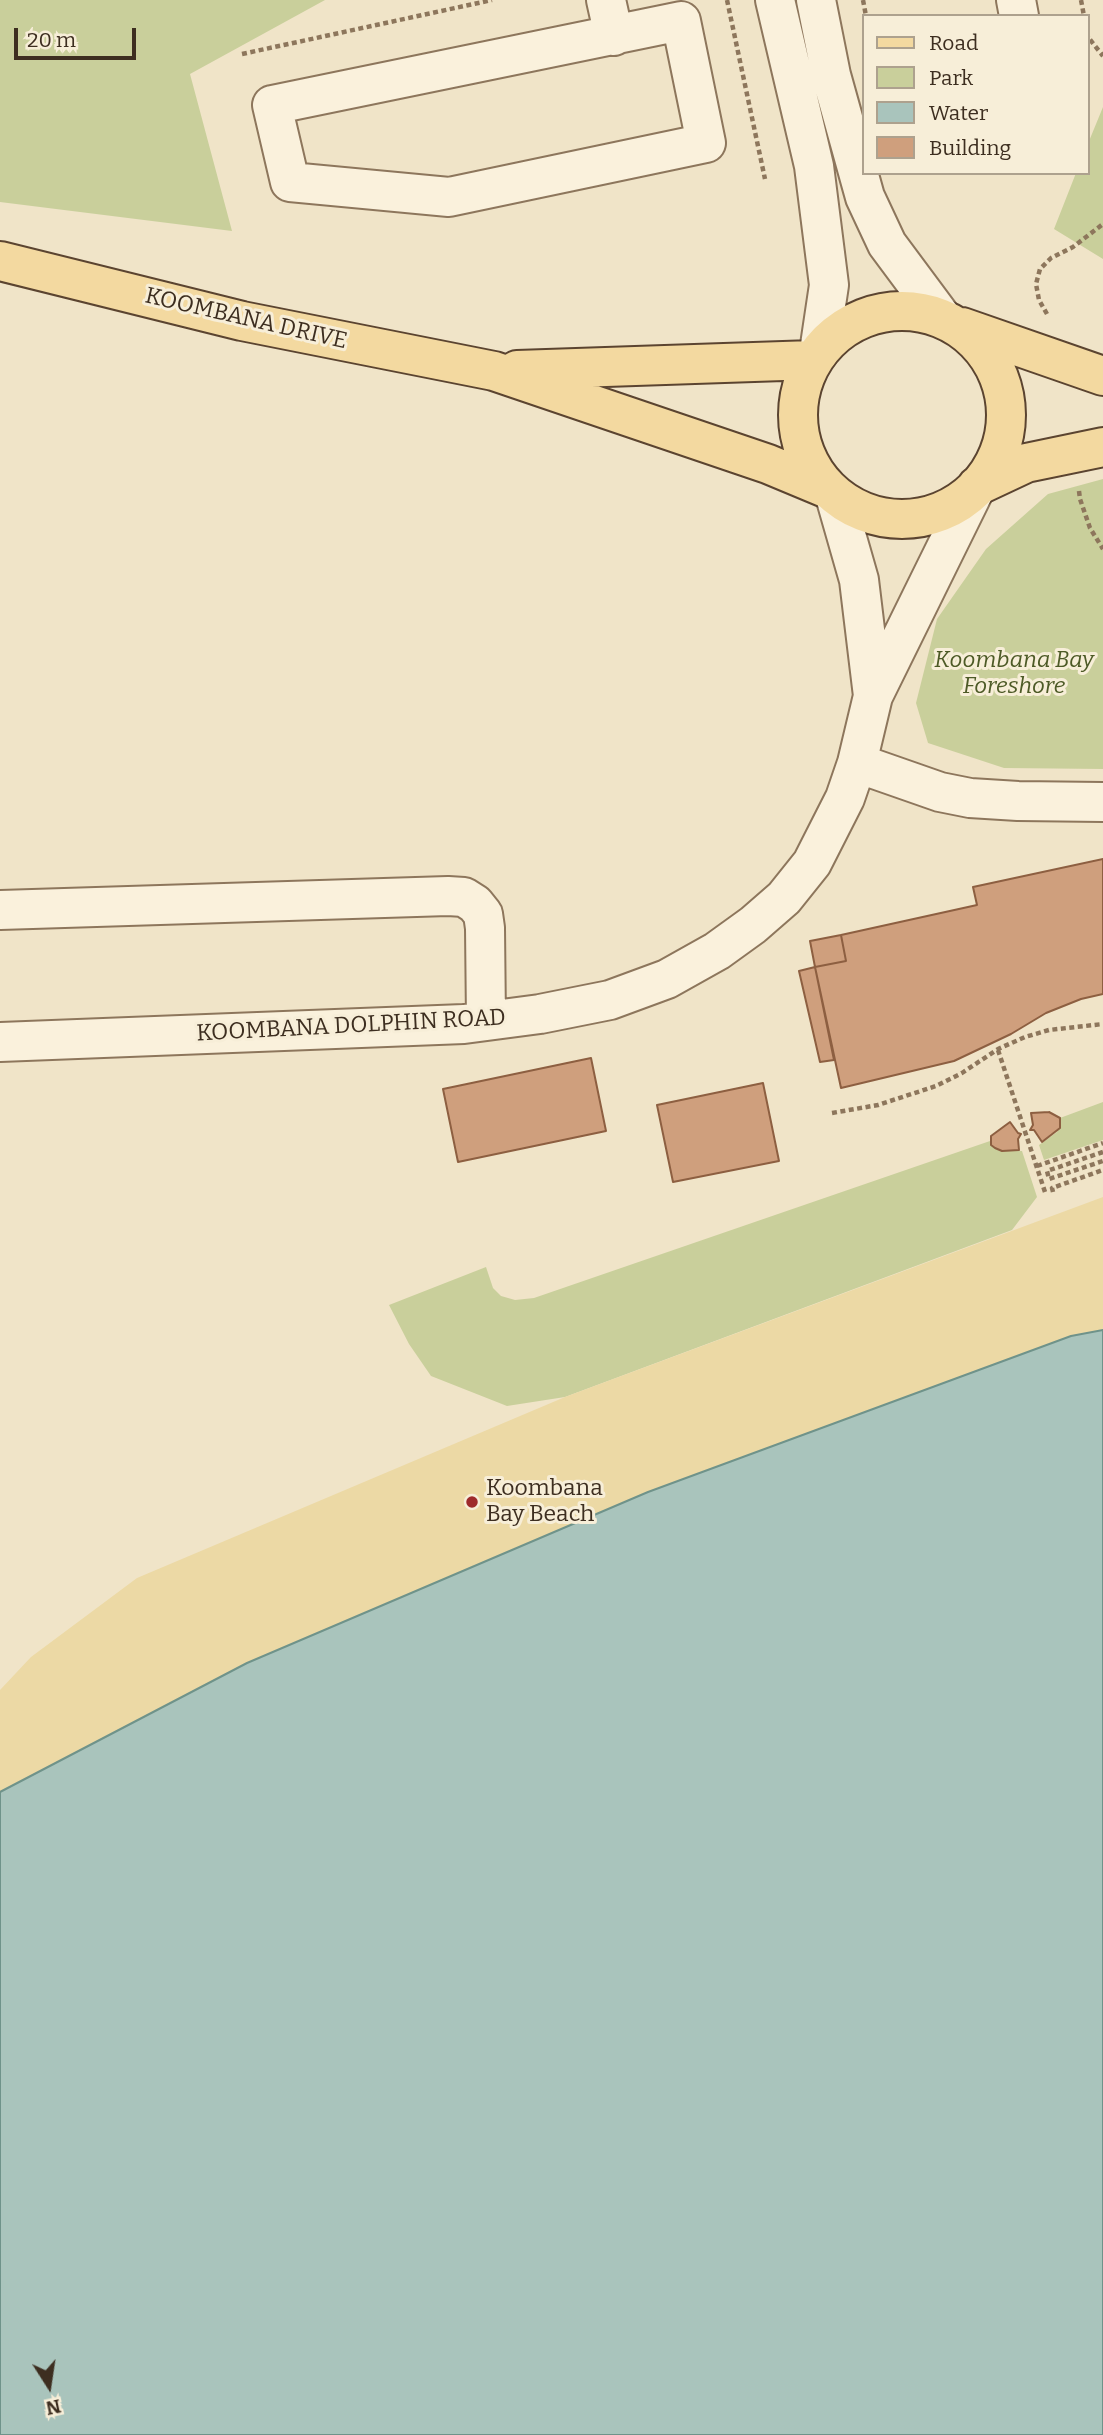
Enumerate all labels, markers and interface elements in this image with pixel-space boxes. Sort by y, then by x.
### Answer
scale bar [18,14,140,58]
legend [862,14,1089,175]
text: 20 m [27,27,76,53]
text: Road [929,30,978,56]
text: Park [929,65,973,91]
text: Water [929,100,988,126]
text: Building [929,135,1011,161]
street label: KOOMBANA DRIVE [142,282,350,356]
park label: Koombana Bay Foreshore [934,647,1094,701]
street label: KOOMBANA DOLPHIN ROAD [196,1004,506,1048]
place label: Koombana Bay Beach [486,1475,603,1529]
marker: Koombana Bay Beach [464,1494,480,1510]
north arrow [14,2351,84,2421]
text: N [44,2394,63,2420]

